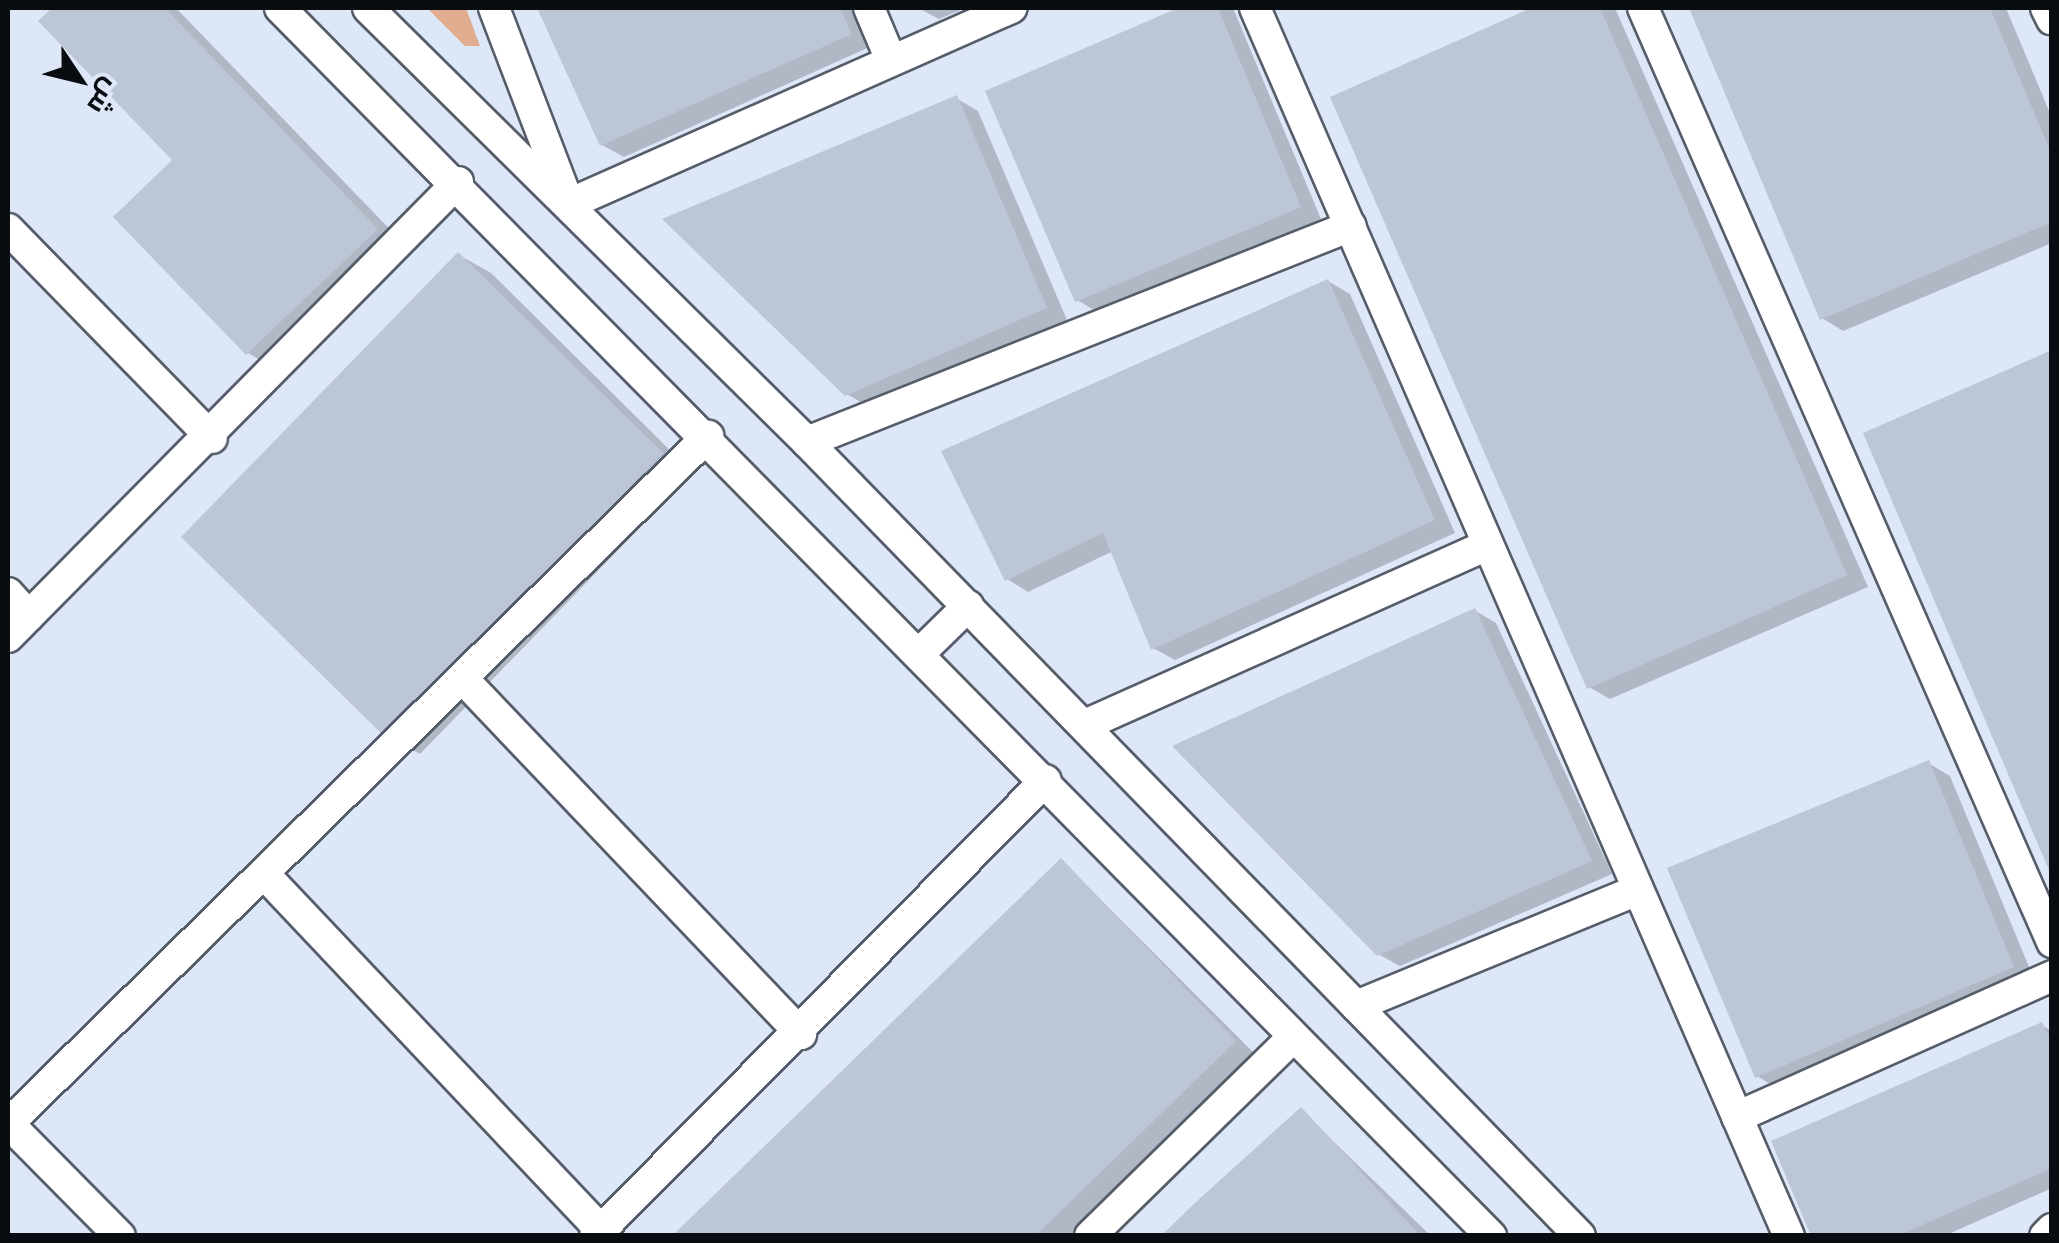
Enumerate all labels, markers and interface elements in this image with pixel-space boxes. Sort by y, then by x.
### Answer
north arrow [30,30,130,130]
text: ش [80,72,130,123]

